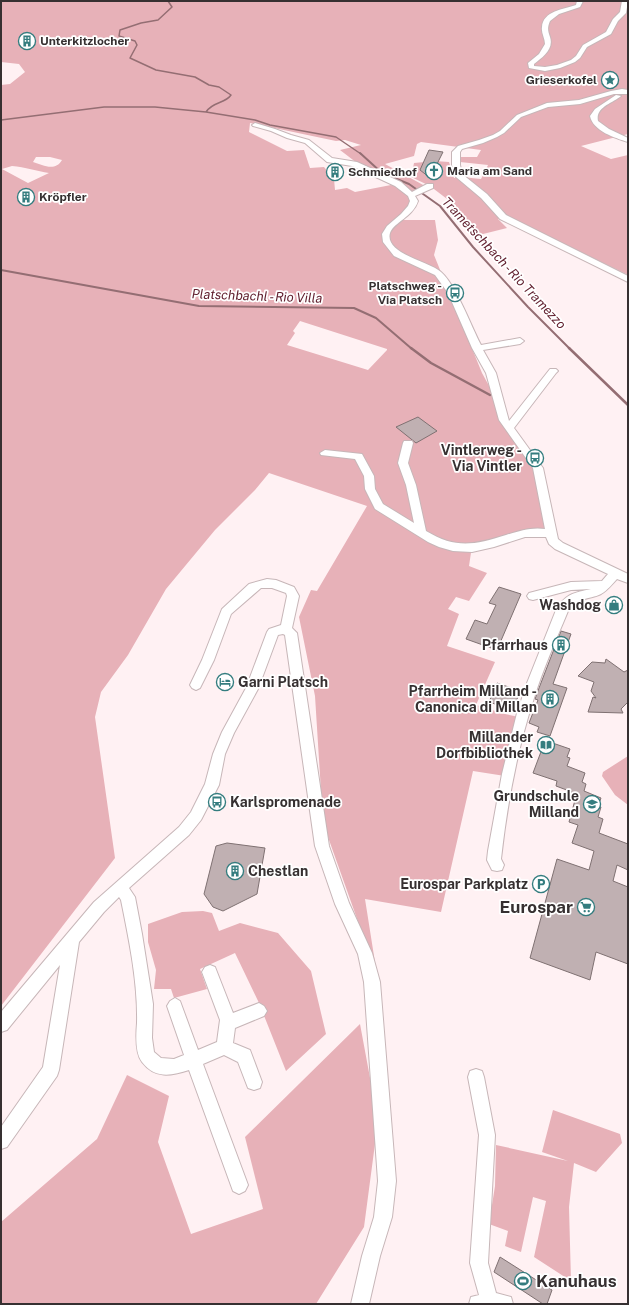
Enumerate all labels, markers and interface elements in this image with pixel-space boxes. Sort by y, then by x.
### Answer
building icon: Unterkitzlocher [17,31,37,51]
place label: Unterkitzlocher [40,34,129,48]
place icon: Grieserkofel [600,70,620,90]
place label: Grieserkofel [526,73,597,87]
church icon: Maria am Sand [424,161,444,181]
building icon: Schmiedhof [325,162,345,182]
place label: Maria am Sand [447,164,532,178]
place label: Schmiedhof [348,165,417,179]
building icon: Kröpfler [16,187,36,207]
place label: Kröpfler [39,190,87,204]
water label: Trametschbach - Rio Tramezzo [439,194,569,332]
place label: Platschweg - Via Platsch [369,279,442,307]
bus stop icon: Platschweg - Via Platsch [445,283,465,303]
water label: Platschbachl - Rio Villa [191,286,323,306]
place label: Vintlerweg - Via Vintler [441,442,522,474]
bus stop icon: Vintlerweg - Via Vintler [525,448,545,468]
shop icon: Washdog [604,595,624,615]
place label: Washdog [539,597,601,613]
building icon: Pfarrhaus [551,635,571,655]
place label: Pfarrhaus [482,637,548,653]
hotel icon: Garni Platsch [215,672,235,692]
place label: Garni Platsch [238,674,328,690]
place label: Pfarrheim Milland - Canonica di Millan [409,683,537,715]
building icon: Pfarrheim Milland - Canonica di Millan [540,689,560,709]
place label: Millander Dorfbibliothek [436,729,533,761]
library icon: Millander Dorfbibliothek [536,735,556,755]
place label: Grundschule Milland [493,788,579,820]
bus stop icon: Karlspromenade [207,792,227,812]
place label: Karlspromenade [230,794,341,810]
school or university icon: Grundschule Milland [582,794,602,814]
building icon: Chestlan [225,861,245,881]
place label: Chestlan [248,863,308,879]
parking icon: Eurospar Parkplatz [531,874,551,894]
place label: Eurospar Parkplatz [400,876,528,892]
place label: Eurospar [500,897,573,917]
supermarket icon: Eurospar [576,897,596,917]
sports icon: Kanuhaus [513,1271,533,1291]
place label: Kanuhaus [536,1271,617,1291]

